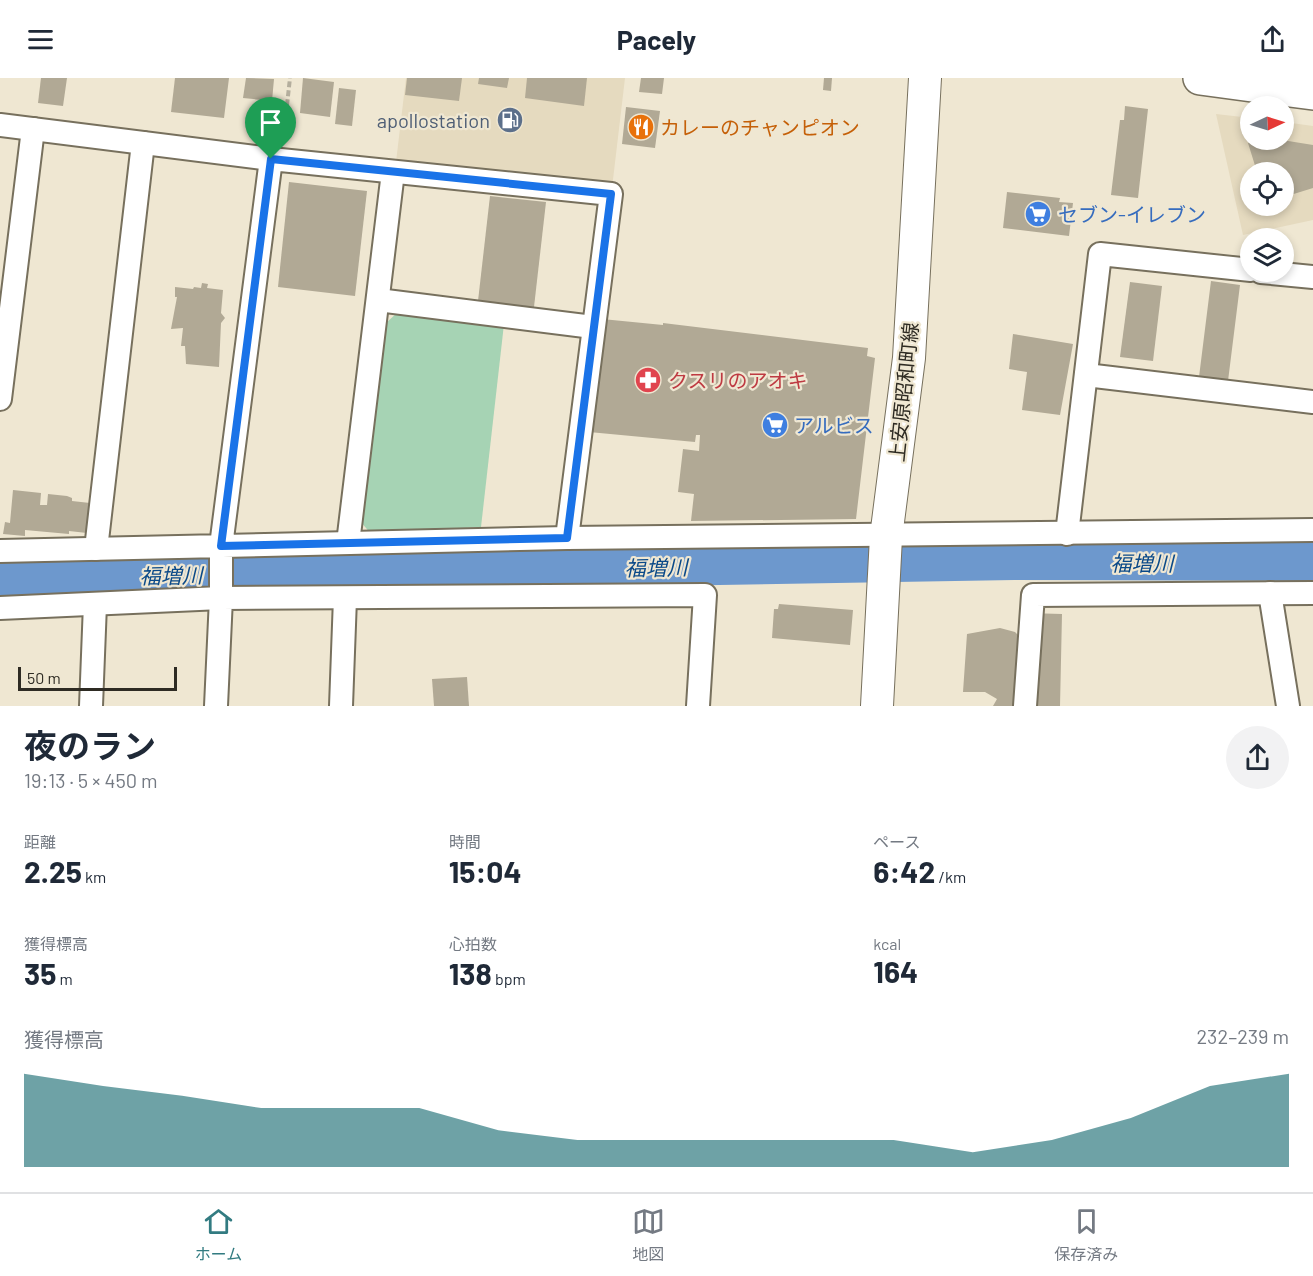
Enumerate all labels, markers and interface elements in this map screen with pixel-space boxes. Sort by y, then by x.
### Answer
icon: menu [24,23,57,56]
text: Pacely [617,23,696,55]
icon: share [1256,23,1289,56]
north arrow [1240,96,1294,150]
map controls [1240,96,1294,282]
pin [245,97,296,159]
fuel station icon: apollostation [495,105,525,135]
icon: arrive [254,106,287,139]
place label: apollostation [377,108,490,132]
restaurant icon: カレーのチャンピオン [626,112,656,142]
place label: カレーのチャンピオン [660,115,860,139]
button: locate [1240,162,1294,216]
supermarket icon: セブン-イレブン [1023,199,1053,229]
place label: セブン-イレブン [1058,202,1206,226]
button: layers [1240,228,1294,282]
street label: 上安原昭和町線 [884,321,922,463]
pharmacy icon: クスリのアオキ [633,365,663,395]
place label: クスリのアオキ [668,368,807,392]
supermarket icon: アルビス [760,410,790,440]
place label: アルビス [794,413,874,437]
water label: 福増川 [1111,550,1175,575]
water label: 福増川 [624,554,690,580]
water label: 福増川 [139,562,205,588]
scale bar [18,664,177,692]
text: 50 m [27,668,61,687]
text: 夜のラン [24,725,156,765]
button: share [1226,726,1289,789]
text: 19:13 · 5 × 450 m [24,768,158,792]
text: 距離 [24,832,56,851]
text: 時間 [449,832,481,851]
text: ペース [873,832,921,851]
text: 2.25 [24,853,82,889]
text: 15:04 [449,853,522,889]
text: 6:42 [873,853,935,889]
text: km [82,867,106,886]
text: /km [935,867,966,886]
text: 獲得標高 [24,934,88,953]
text: 心拍数 [449,934,497,953]
text: kcal [873,934,901,953]
text: 164 [873,953,918,989]
text: 35 [24,955,56,991]
text: 138 [449,955,492,991]
text: m [56,969,73,988]
text: bpm [492,969,526,988]
text: 232–239 m [1197,1024,1289,1048]
text: 獲得標高 [24,1027,104,1051]
tab: ホーム [195,1205,242,1265]
tab: 地図 [632,1205,665,1265]
tab: 保存済み [1054,1205,1118,1265]

